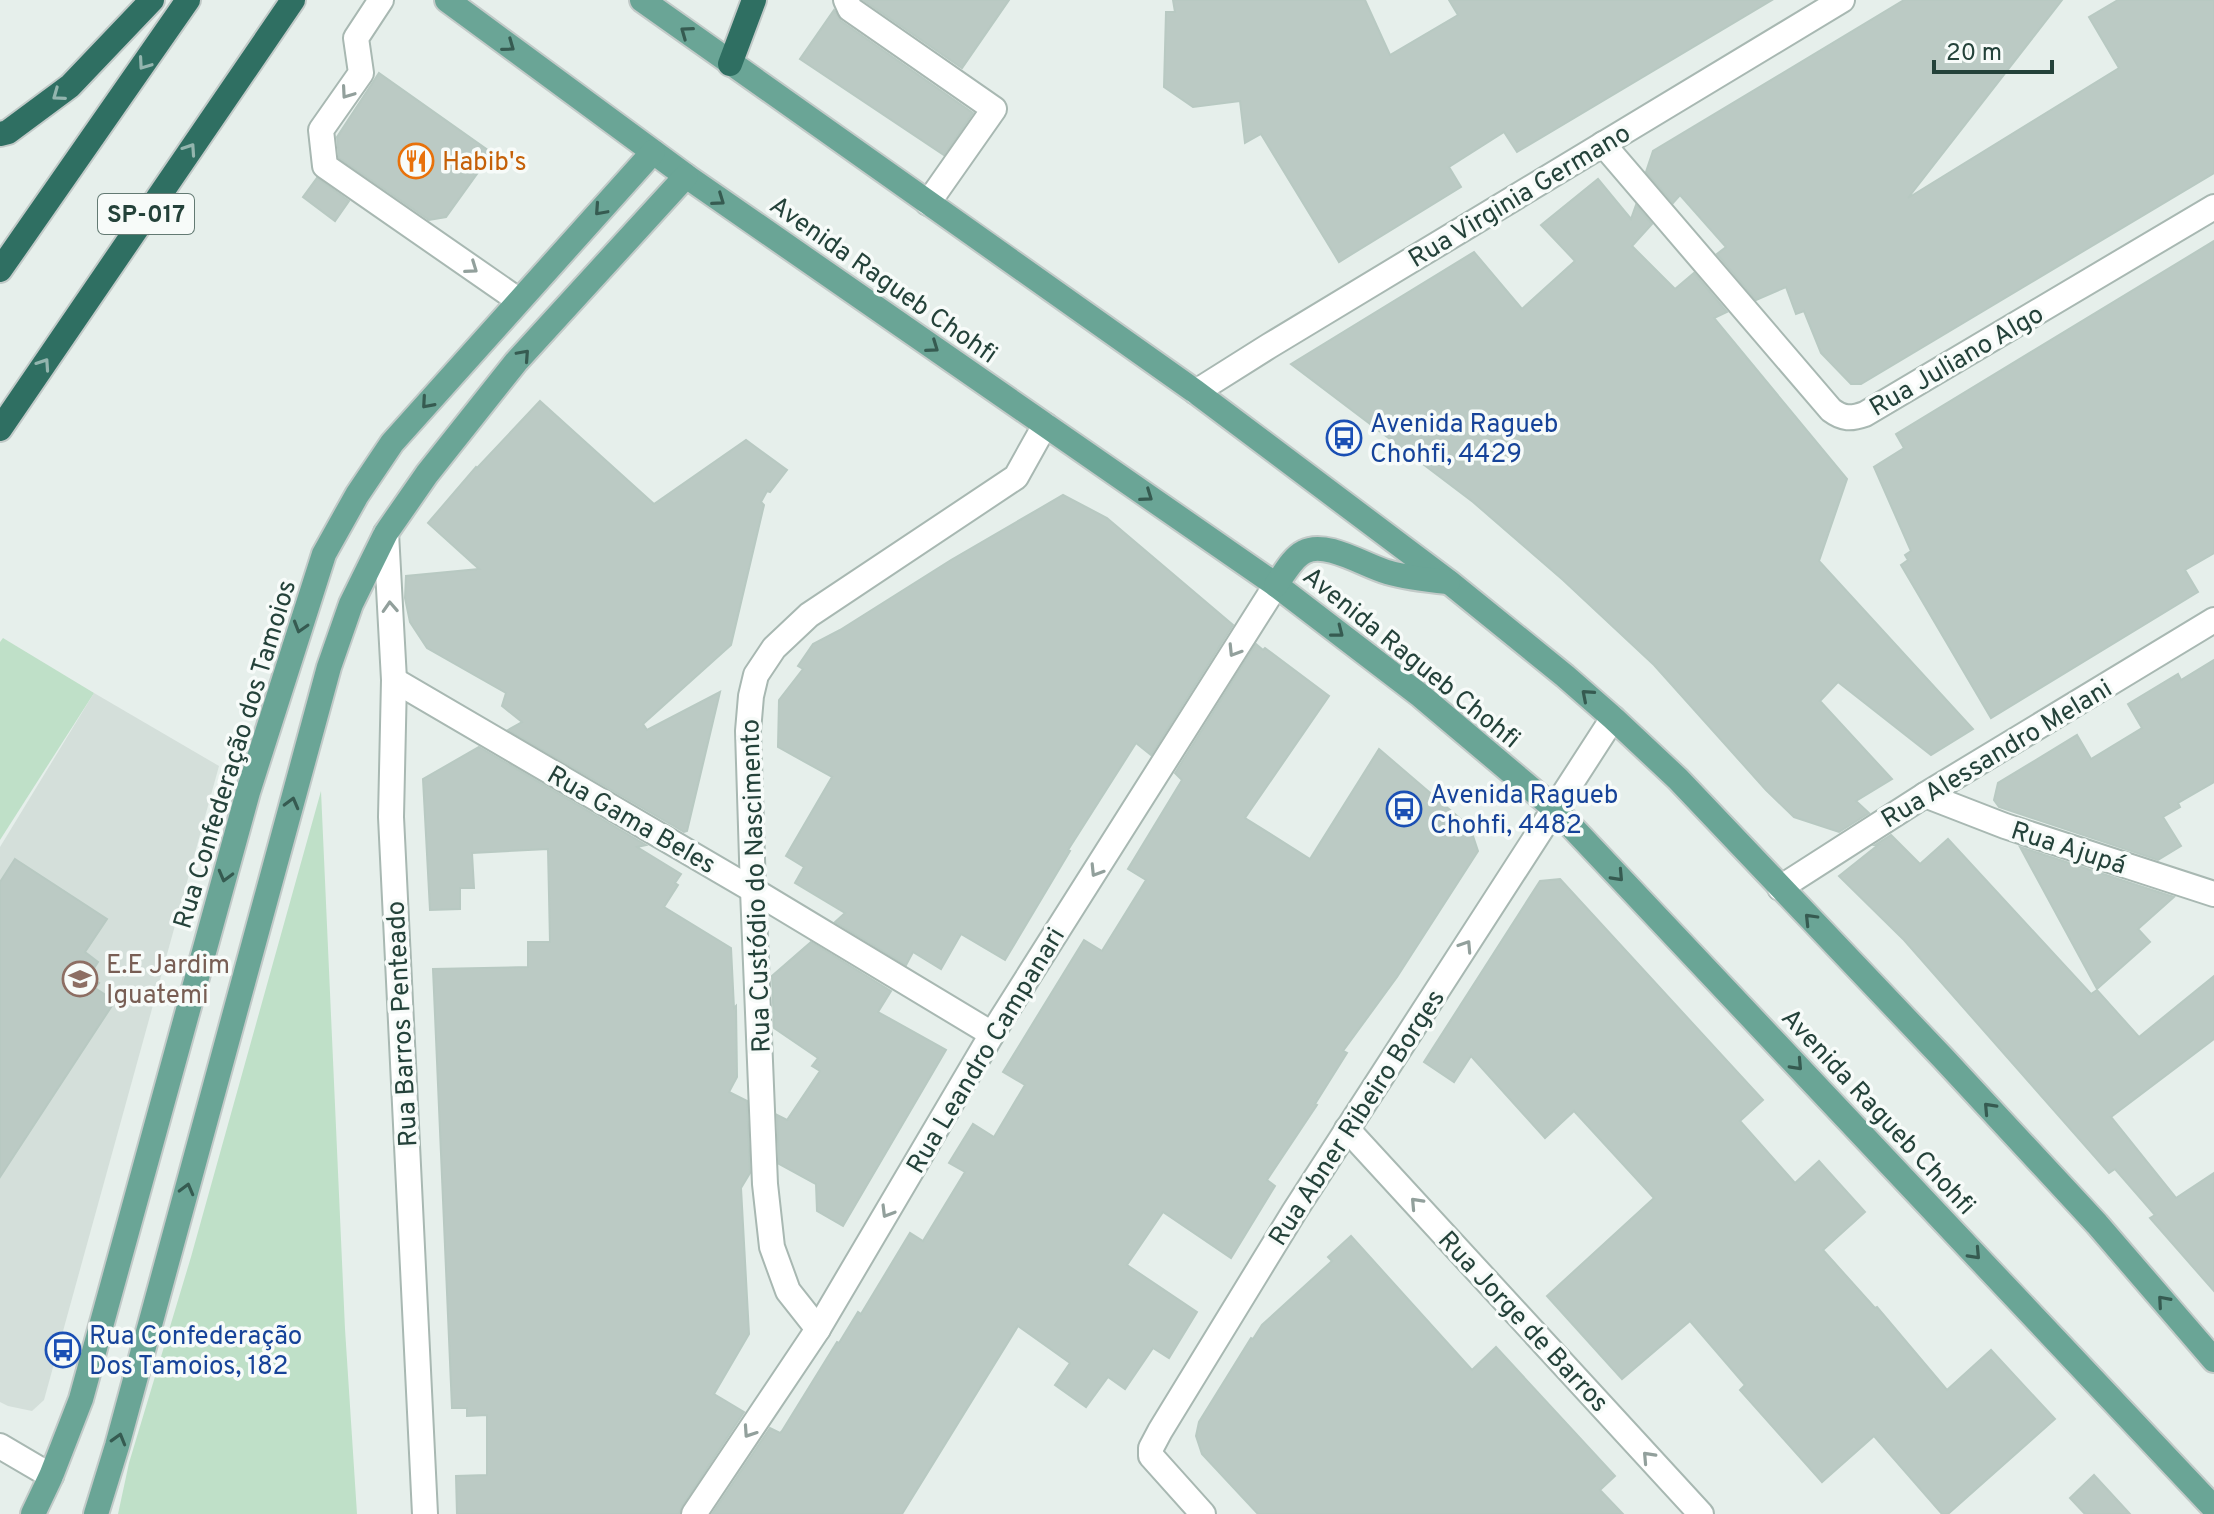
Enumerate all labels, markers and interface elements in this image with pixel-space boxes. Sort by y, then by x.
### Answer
scale bar [1934,24,2052,74]
one-way arrow [680,27,694,42]
one-way arrow [501,37,515,51]
text: 20 m [1946,39,2002,69]
one-way arrow [139,55,153,69]
one-way arrow [52,85,67,100]
one-way arrow [342,85,357,99]
street label: Rua Virginia Germano [1403,118,1637,277]
restaurant icon: Habib's [397,142,435,180]
one-way arrow [180,144,195,158]
place label: Habib's [442,147,527,180]
one-way arrow [711,190,725,205]
street label: Avenida Ragueb Chohfi [762,190,1003,372]
road number: SP-017 [98,194,194,234]
one-way arrow [596,200,610,215]
one-way arrow [464,258,478,273]
street label: Rua Juliano Algo [1864,299,2050,425]
one-way arrow [925,338,939,353]
one-way arrow [514,349,528,364]
one-way arrow [34,359,49,373]
one-way arrow [422,394,436,409]
place label: Avenida Ragueb Chohfi, 4429 [1370,409,1558,472]
bus stop icon: Avenida Ragueb Chohfi, 4429 [1325,419,1363,457]
one-way arrow [1138,486,1152,501]
street label: Avenida Ragueb Chohfi [1295,561,1526,757]
street label: Rua Confederação dos Tamoios [168,576,305,933]
one-way arrow [382,600,399,613]
one-way arrow [293,620,309,634]
one-way arrow [1329,623,1344,637]
one-way arrow [1229,642,1244,657]
street label: Rua Alessandro Melani [1876,673,2119,837]
one-way arrow [1582,691,1597,705]
street label: Rua Custódio do Nascimento [735,719,780,1053]
street label: Rua Gama Beles [541,760,721,883]
place label: Avenida Ragueb Chohfi, 4482 [1430,780,1618,843]
bus stop icon: Avenida Ragueb Chohfi, 4482 [1385,790,1423,828]
one-way arrow [283,796,300,810]
street label: Rua Ajupá [2006,815,2130,883]
one-way arrow [1090,862,1105,876]
one-way arrow [1609,866,1623,881]
one-way arrow [218,869,235,883]
street label: Rua Barros Penteado [381,900,426,1148]
one-way arrow [1805,914,1820,928]
street label: Rua Leandro Campanari [901,922,1074,1180]
one-way arrow [1457,940,1472,955]
place label: E.E Jardim Iguatemi [106,950,230,1013]
school or university icon: E.E Jardim Iguatemi [61,960,99,998]
street label: Rua Abner Ribeiro Borges [1263,984,1453,1253]
street label: Avenida Ragueb Chohfi [1773,1002,1982,1223]
one-way arrow [1787,1056,1802,1070]
one-way arrow [1984,1103,1999,1117]
one-way arrow [178,1182,194,1196]
one-way arrow [1410,1198,1425,1212]
one-way arrow [881,1203,897,1218]
street label: Rua Jorge de Barros [1430,1225,1615,1420]
one-way arrow [1966,1245,1980,1259]
one-way arrow [2158,1296,2173,1311]
place label: Rua Confederação Dos Tamoios, 182 [89,1321,302,1384]
bus stop icon: Rua Confederação Dos Tamoios, 182 [44,1331,82,1369]
one-way arrow [744,1423,759,1438]
one-way arrow [109,1433,126,1447]
one-way arrow [1643,1451,1658,1466]

